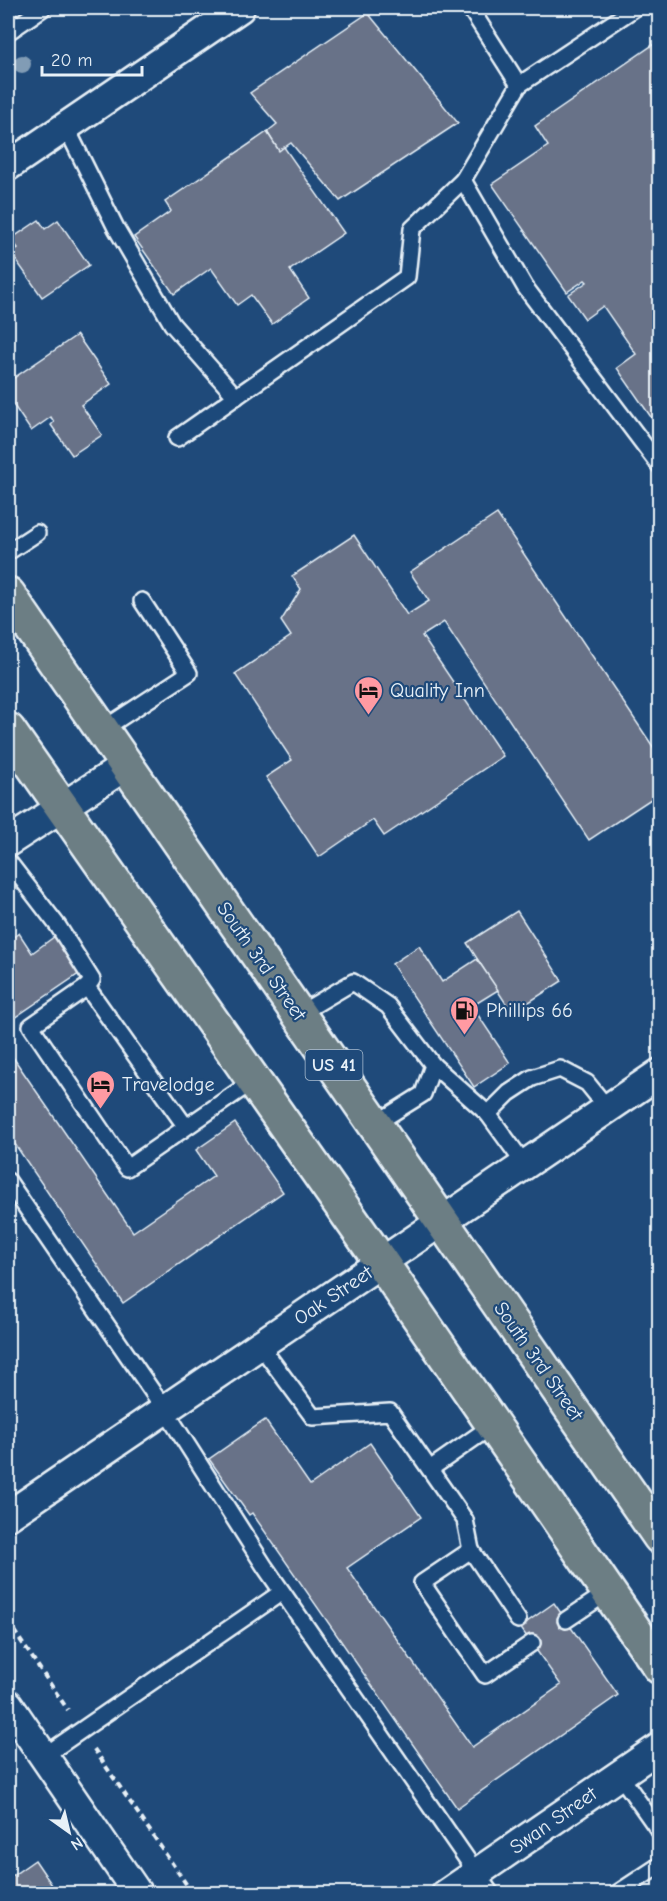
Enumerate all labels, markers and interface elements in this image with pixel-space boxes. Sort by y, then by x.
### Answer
scale bar [42,39,142,77]
text: 20 m [51,50,92,71]
hotel icon: Quality Inn [353,674,385,716]
place label: Quality Inn [390,679,485,702]
street label: South 3rd Street [212,897,312,1026]
fuel station icon: Phillips 66 [449,994,481,1036]
place label: Phillips 66 [486,999,573,1022]
road number: US 41 [306,1050,362,1080]
hotel icon: Travelodge [85,1068,117,1110]
place label: Travelodge [122,1073,214,1096]
street label: Oak Street [290,1260,378,1330]
street label: South 3rd Street [489,1297,589,1426]
street label: Swan Street [505,1781,602,1859]
north arrow [39,1802,99,1862]
text: N [67,1833,86,1854]

